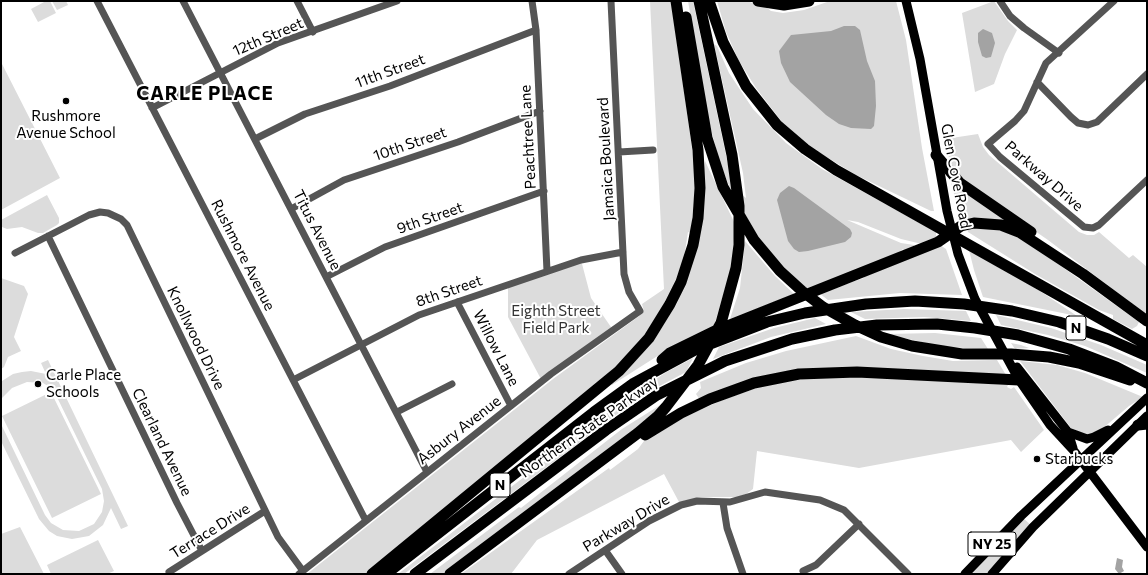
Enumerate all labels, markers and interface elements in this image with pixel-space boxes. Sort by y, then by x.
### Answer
street label: 12th Street [230,14,306,60]
street label: 11th Street [353,50,427,92]
district label: CARLE PLACE [136,83,274,105]
street label: Peachtree Lane [516,84,540,190]
marker: Rushmore Avenue School [61,96,71,106]
street label: Jamaica Boulevard [594,97,618,221]
place label: Rushmore Avenue School [16,107,116,142]
street label: Glen Cove Road [937,122,975,230]
street label: 10th Street [371,123,449,165]
street label: Parkway Drive [1001,137,1087,215]
street label: Titus Avenue [289,187,345,273]
street label: Rushmore Avenue [207,196,279,314]
street label: 9th Street [394,198,466,238]
street label: 8th Street [413,271,485,311]
street label: Knollwood Drive [163,283,229,393]
park label: Eighth Street Field Park [511,302,601,337]
street label: Willow Lane [469,307,523,389]
road number: N [1066,316,1086,340]
place label: Carle Place Schools [46,366,121,401]
street label: Northern State Parkway [516,372,662,482]
marker: Carle Place Schools [33,379,43,389]
street label: Clearland Avenue [128,385,196,499]
street label: Asbury Avenue [414,392,504,468]
place label: Starbucks [1045,450,1113,468]
marker: Starbucks [1032,454,1042,464]
road number: N [490,473,510,497]
street label: Parkway Drive [579,490,673,556]
street label: Terrace Drive [167,499,253,563]
road number: NY 25 [968,532,1016,556]

